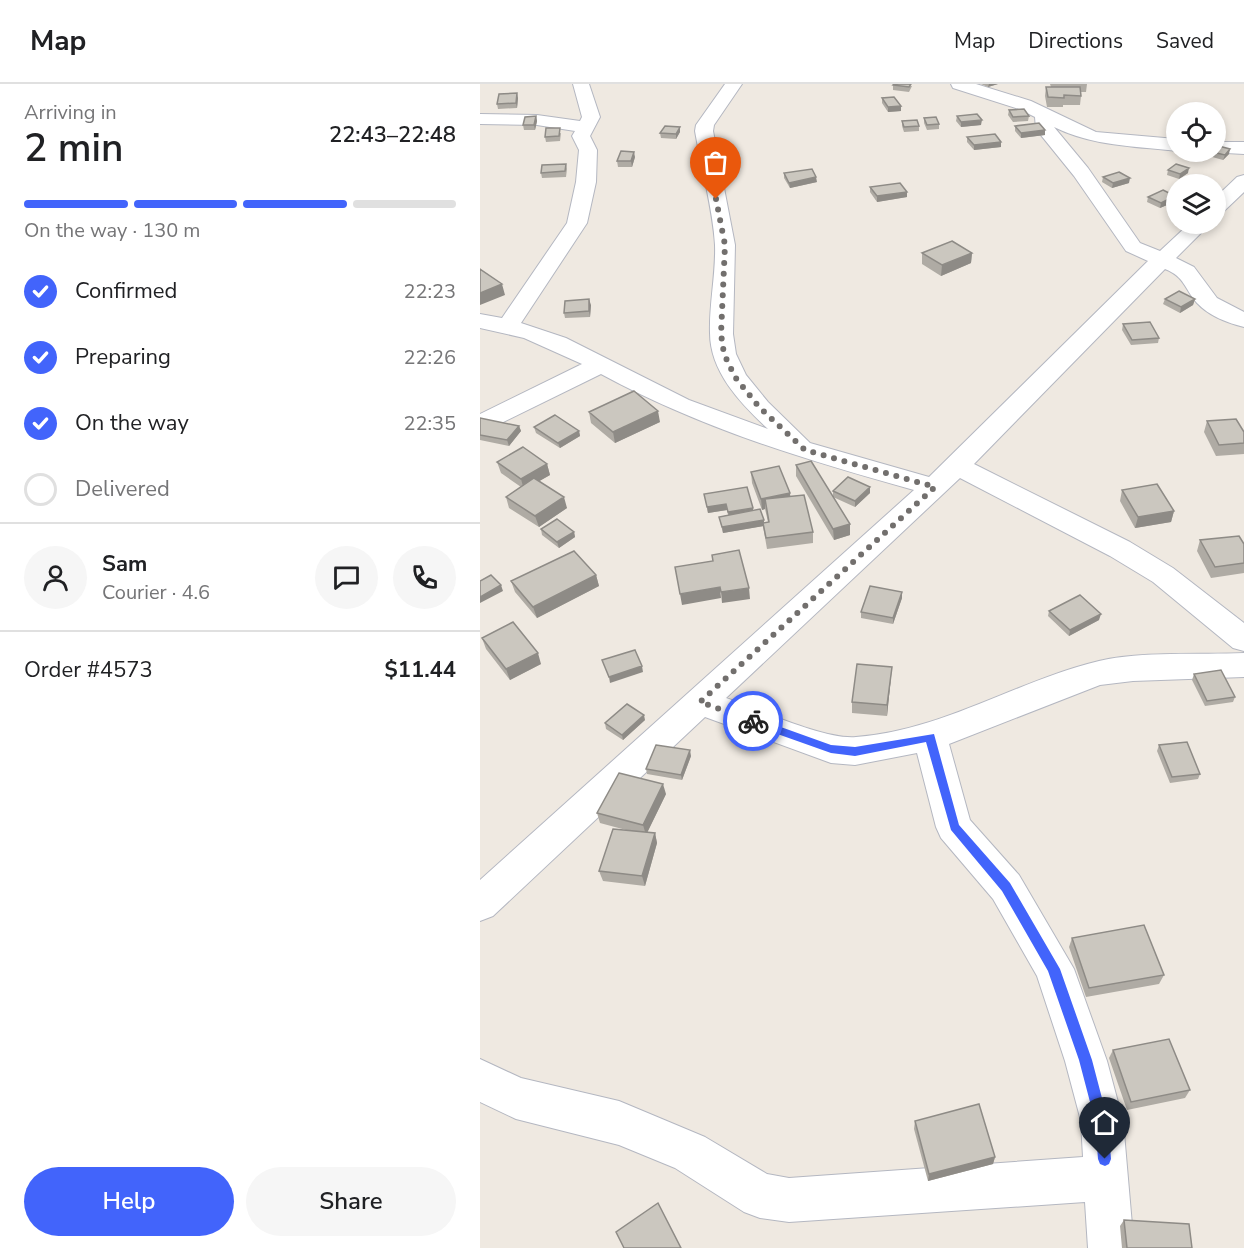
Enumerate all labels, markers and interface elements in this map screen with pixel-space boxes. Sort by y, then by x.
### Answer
text: Map [30,22,86,60]
text: Map [954,27,995,55]
text: Directions [1028,27,1123,55]
text: Saved [1156,27,1214,55]
text: Arriving in [24,99,117,126]
map controls [1166,102,1226,234]
button: locate [1166,102,1226,162]
text: 22:43–22:48 [329,120,456,150]
text: 2 min [24,122,123,175]
pin [690,137,741,199]
icon: bag [699,146,732,179]
button: layers [1166,174,1226,234]
text: On the way · 130 m [24,217,200,244]
icon: check [24,275,57,308]
text: Confirmed [75,276,177,306]
text: 22:23 [403,278,456,305]
icon: check [24,341,57,374]
text: Preparing [75,342,171,372]
text: 22:26 [403,344,456,371]
icon: check [24,407,57,440]
text: On the way [75,408,189,438]
text: 22:35 [403,410,456,437]
text: Delivered [75,474,170,504]
button: person [24,546,87,609]
button: chat [315,546,378,609]
button: phone [393,546,456,609]
text: Sam [102,549,147,579]
text: Courier · 4.6 [102,579,210,606]
text: Order #4573 [24,655,153,685]
text: $11.44 [385,655,456,685]
courier [723,691,783,751]
icon: bike [737,705,770,738]
pin [1079,1097,1130,1159]
icon: home [1088,1106,1121,1139]
button: Help [24,1167,234,1236]
button: Share [246,1167,456,1236]

